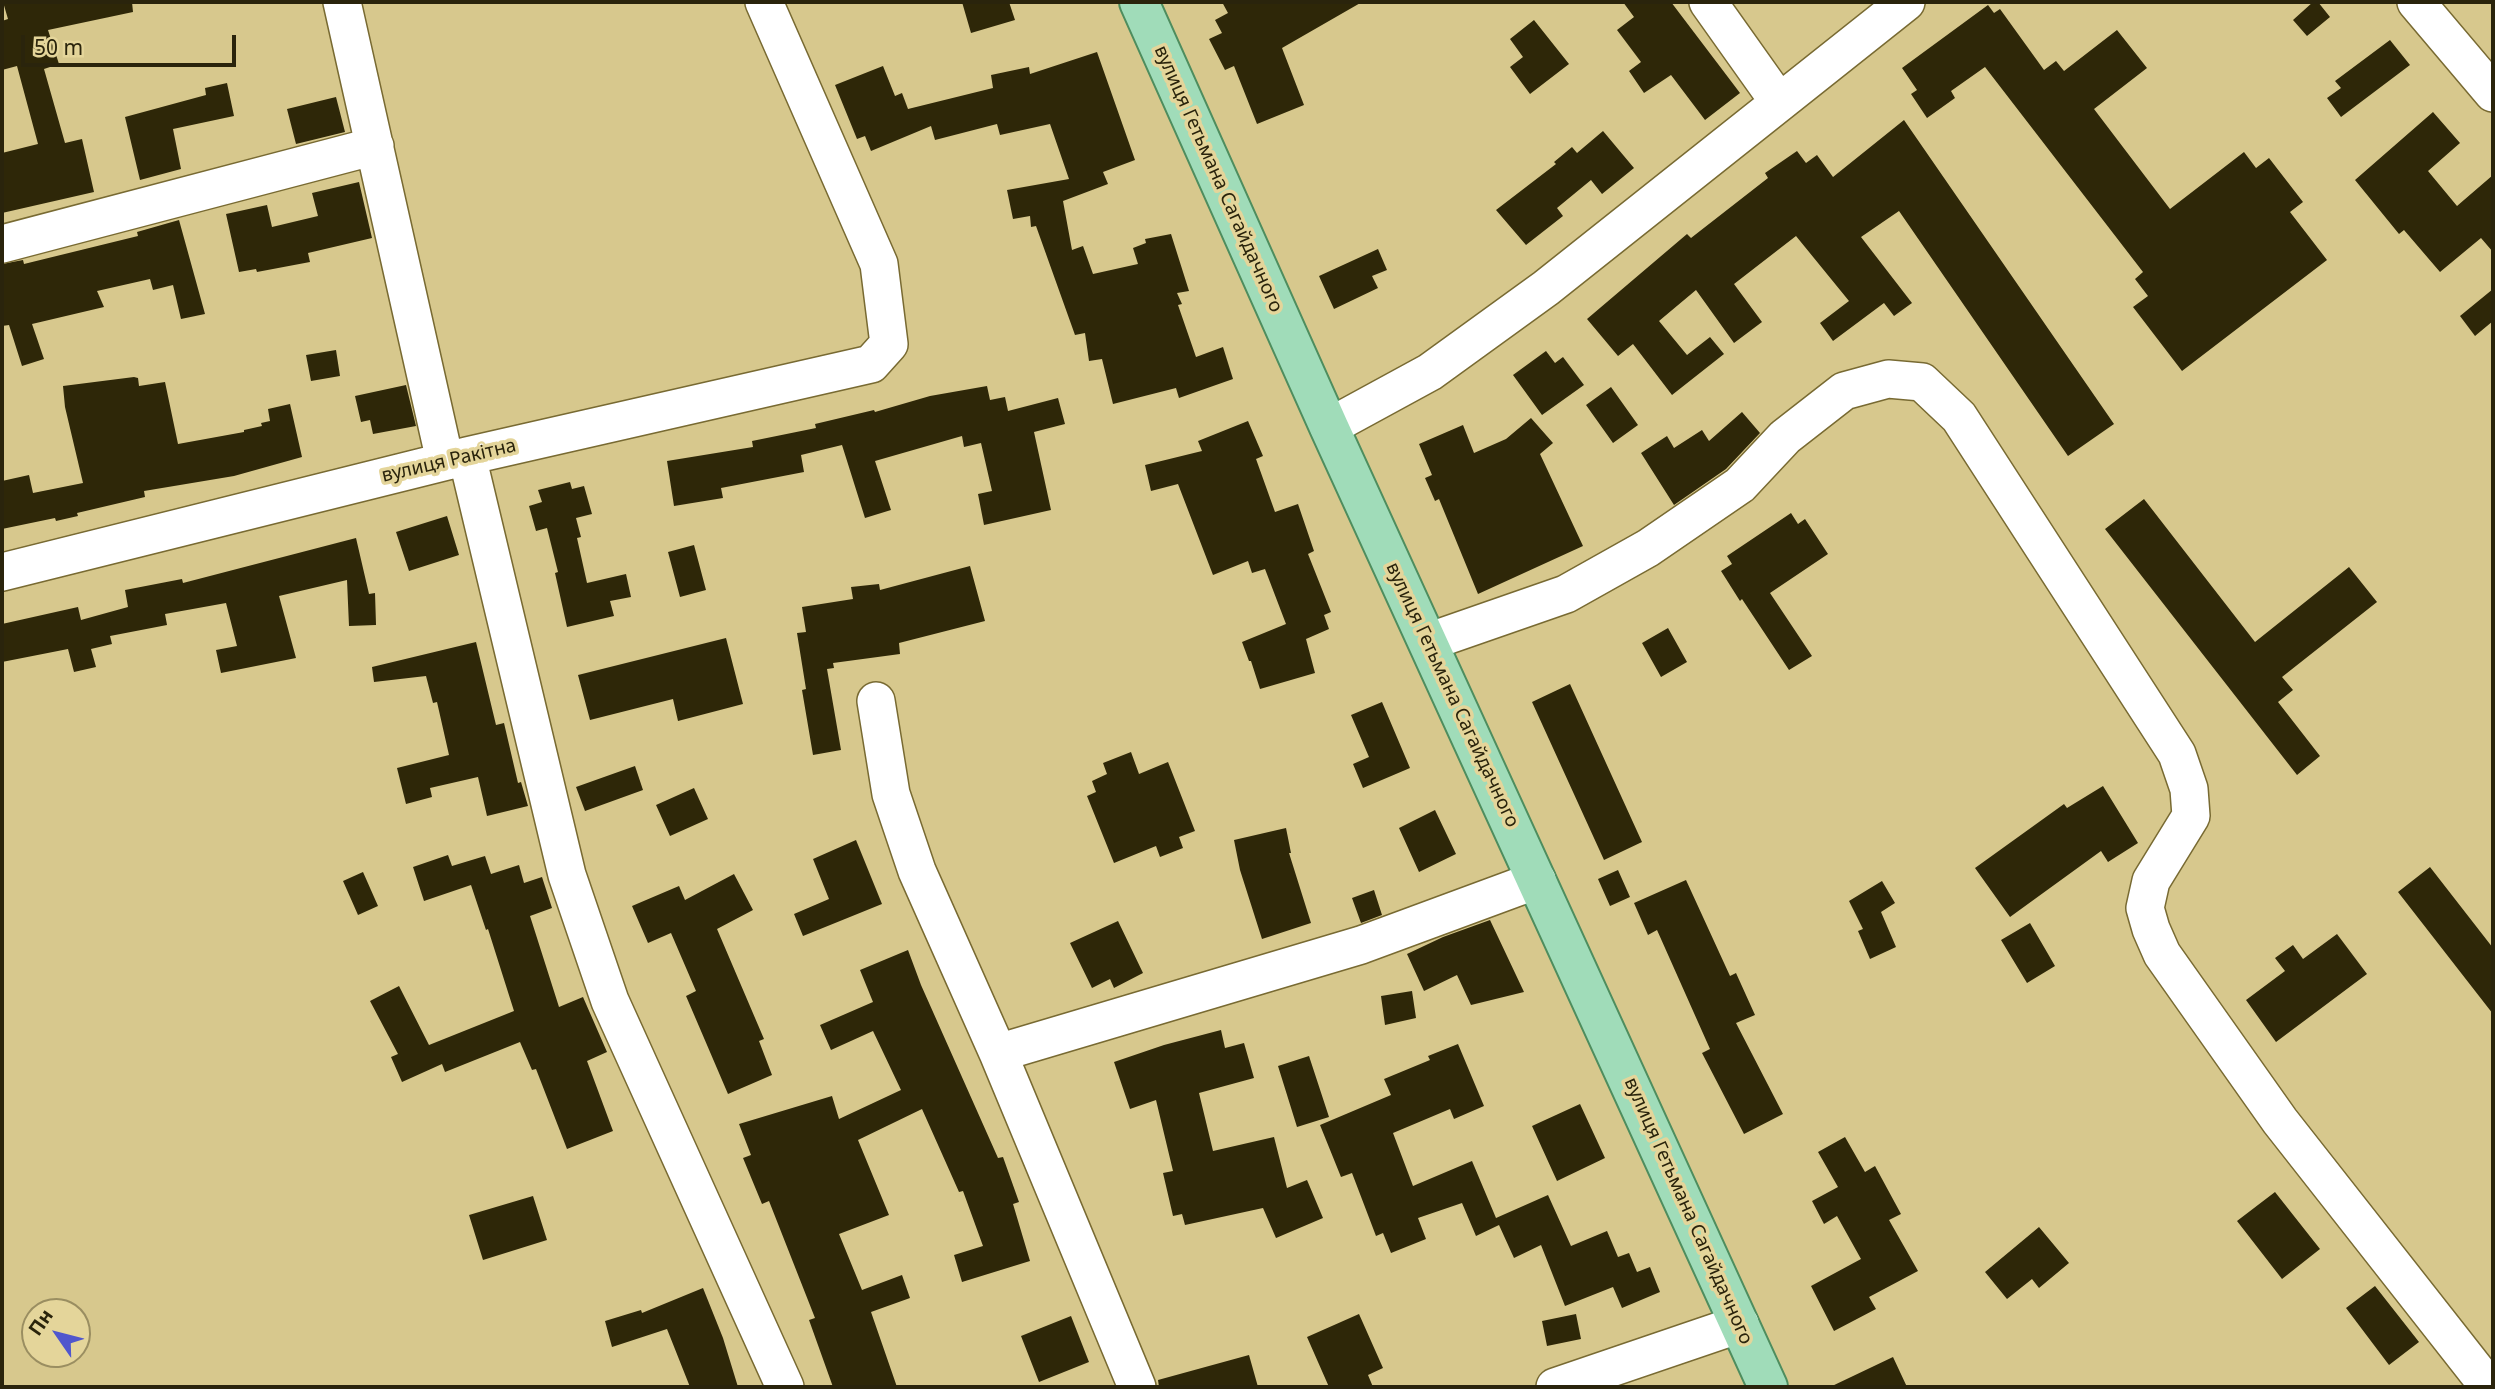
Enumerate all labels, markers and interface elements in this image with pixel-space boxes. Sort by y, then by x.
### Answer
scale bar [24,21,240,65]
text: 50 m [34,33,83,61]
street label: вулиця Гетьмана Сагайдачного [1149,42,1287,316]
street label: вулиця Ракітна [380,434,518,488]
street label: вулиця Гетьмана Сагайдачного [1380,559,1524,831]
street label: вулиця Гетьмана Сагайдачного [1619,1074,1757,1348]
north arrow [21,1298,91,1368]
text: Пн [22,1304,59,1341]

